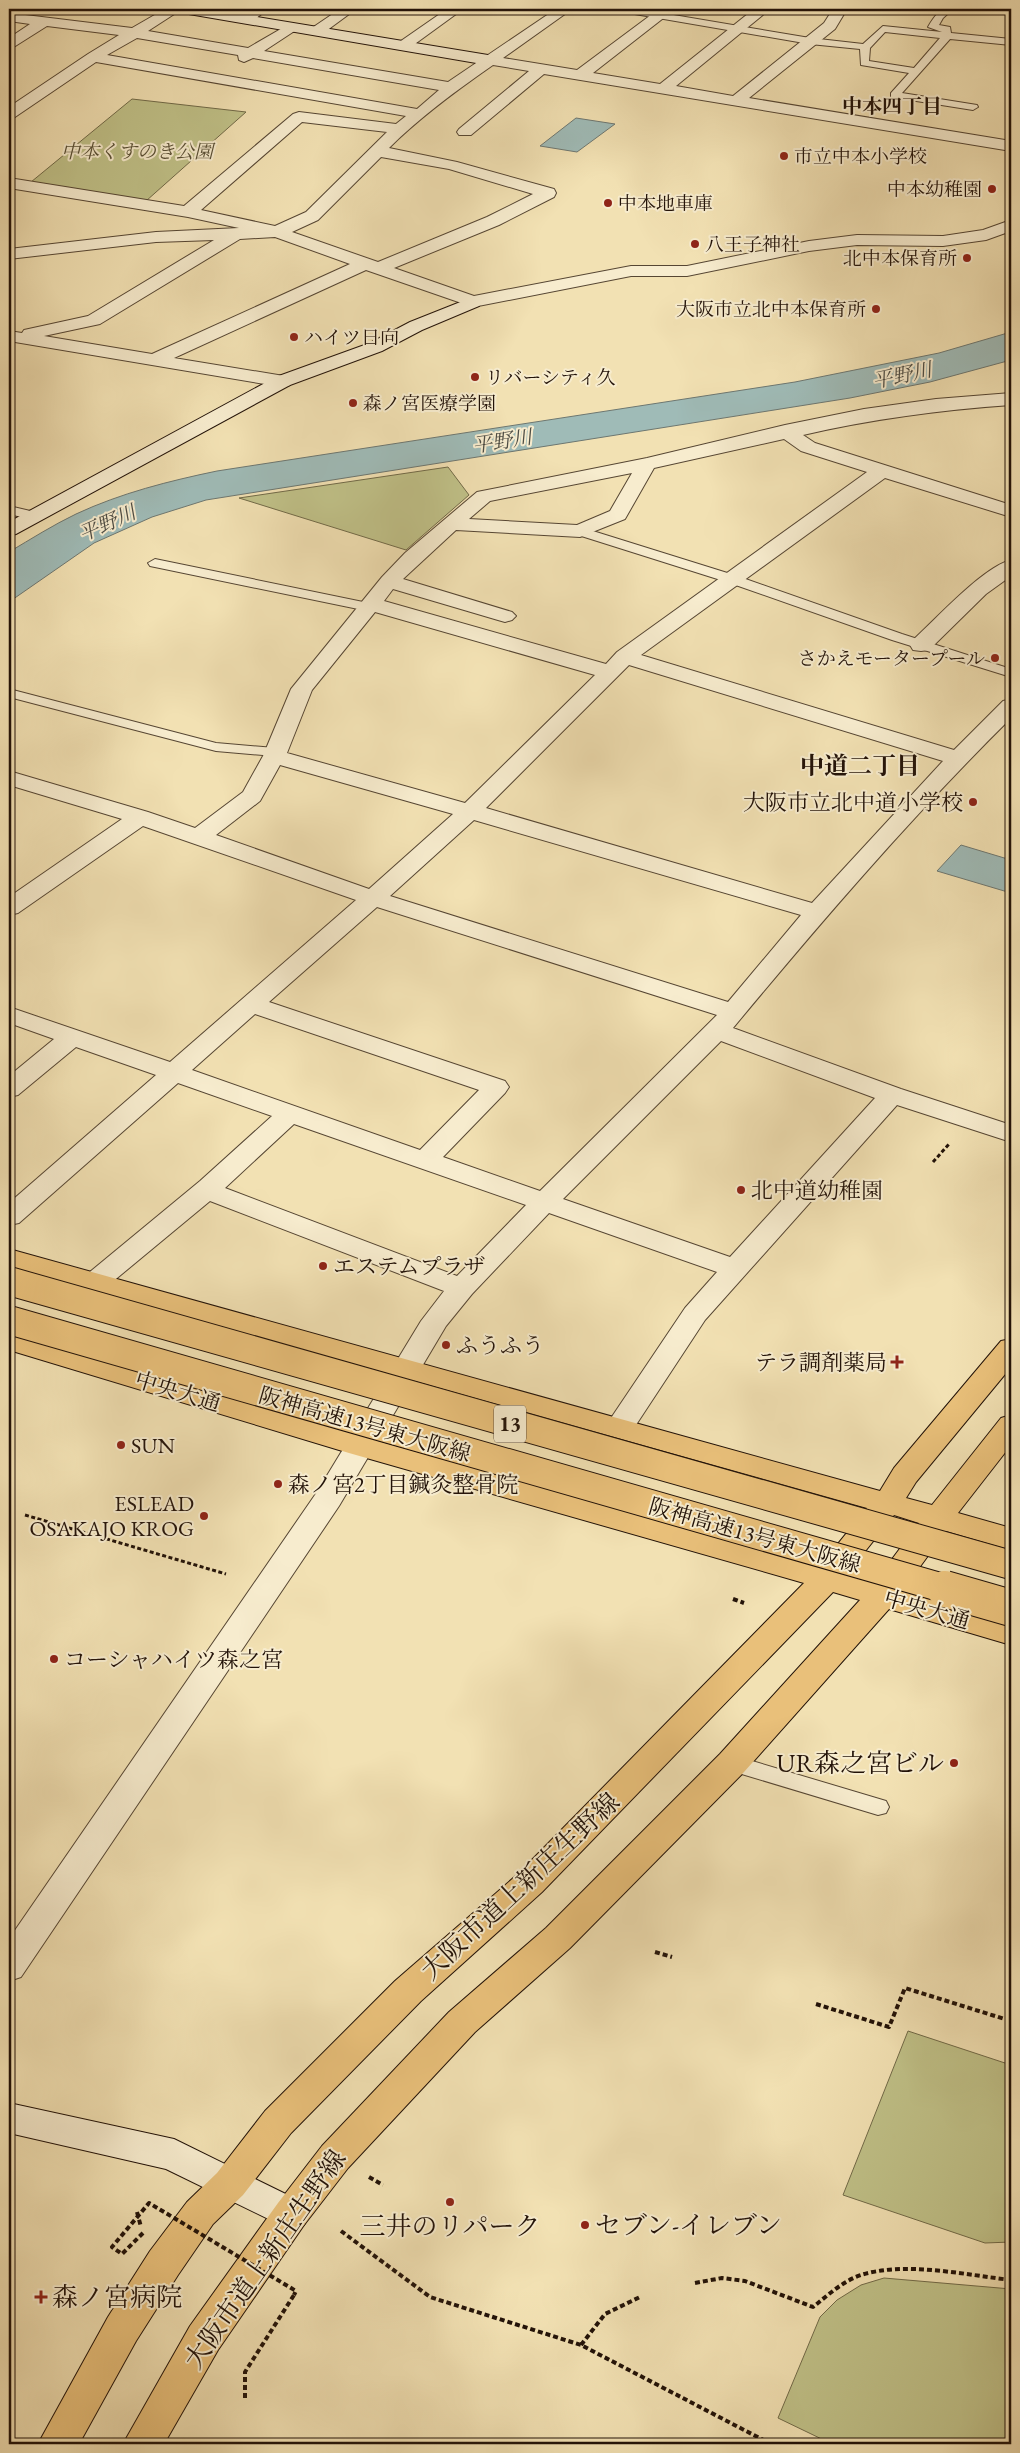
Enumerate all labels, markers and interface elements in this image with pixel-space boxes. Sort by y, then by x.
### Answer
district label: 中本四丁目 [842,93,942,119]
park label: 中本くすのき公園 [61,139,216,164]
place label: 市立中本小学校 [794,144,927,169]
marker: 市立中本小学校 [778,150,790,162]
place label: 中本幼稚園 [887,177,982,202]
marker: 中本幼稚園 [986,183,998,195]
place label: 中本地車庫 [618,191,713,216]
marker: 中本地車庫 [602,197,614,209]
place label: 八王子神社 [705,232,800,257]
marker: 八王子神社 [689,238,701,250]
place label: 北中本保育所 [843,246,957,271]
marker: 北中本保育所 [961,252,973,264]
place label: 大阪市立北中本保育所 [676,297,866,322]
marker: 大阪市立北中本保育所 [870,303,882,315]
place label: ハイツ日向 [304,325,399,350]
marker: ハイツ日向 [288,331,300,343]
water label: 平野川 [870,356,936,394]
place label: リバーシティ久 [485,365,616,390]
marker: リバーシティ久 [469,371,481,383]
place label: 森ノ宮医療学園 [363,391,496,416]
marker: 森ノ宮医療学園 [347,397,359,409]
water label: 平野川 [470,423,536,459]
water label: 平野川 [74,498,142,547]
place label: さかえモータープール [798,646,985,671]
marker: さかえモータープール [989,652,1001,664]
district label: 中道二丁目 [800,750,920,781]
place label: 大阪市立北中道小学校 [743,788,963,817]
marker: 大阪市立北中道小学校 [967,796,979,808]
place label: 北中道幼稚園 [751,1176,883,1205]
marker: 北中道幼稚園 [735,1184,747,1196]
place label: エステムプラザ [333,1252,485,1281]
marker: エステムプラザ [317,1260,329,1272]
place label: ふうふう [456,1331,544,1360]
marker: ふうふう [440,1339,452,1351]
place label: テラ調剤薬局 [755,1348,887,1377]
marker: テラ調剤薬局 [891,1356,903,1368]
street label: 中央大通 [132,1365,224,1418]
street label: 阪神高速13号東大阪線 [256,1380,474,1469]
road number: 13 [494,1406,526,1442]
place label: SUN [131,1431,175,1460]
marker: SUN [115,1439,127,1451]
place label: 森ノ宮2丁目鍼灸整骨院 [288,1470,519,1499]
marker: 森ノ宮2丁目鍼灸整骨院 [272,1478,284,1490]
place label: ESLEAD OSAKAJO KROG [29,1489,194,1543]
street label: 阪神高速13号東大阪線 [646,1491,864,1580]
marker: ESLEAD OSAKAJO KROG [198,1510,210,1522]
street label: 中央大通 [881,1583,973,1636]
place label: コーシャハイツ森之宮 [64,1645,283,1674]
marker: コーシャハイツ森之宮 [48,1653,60,1665]
place label: UR森之宮ビル [776,1746,944,1780]
marker: UR森之宮ビル [948,1757,960,1769]
street label: 大阪市道上新庄生野線 [413,1785,627,1987]
street label: 大阪市道上新庄生野線 [177,2143,353,2375]
marker: 三井のリパーク [444,2196,456,2208]
place label: セブン-イレブン [595,2208,782,2242]
place label: 三井のリパーク [359,2209,541,2243]
marker: セブン-イレブン [579,2219,591,2231]
place label: 森ノ宮病院 [52,2280,182,2314]
marker: 森ノ宮病院 [34,2290,48,2304]

